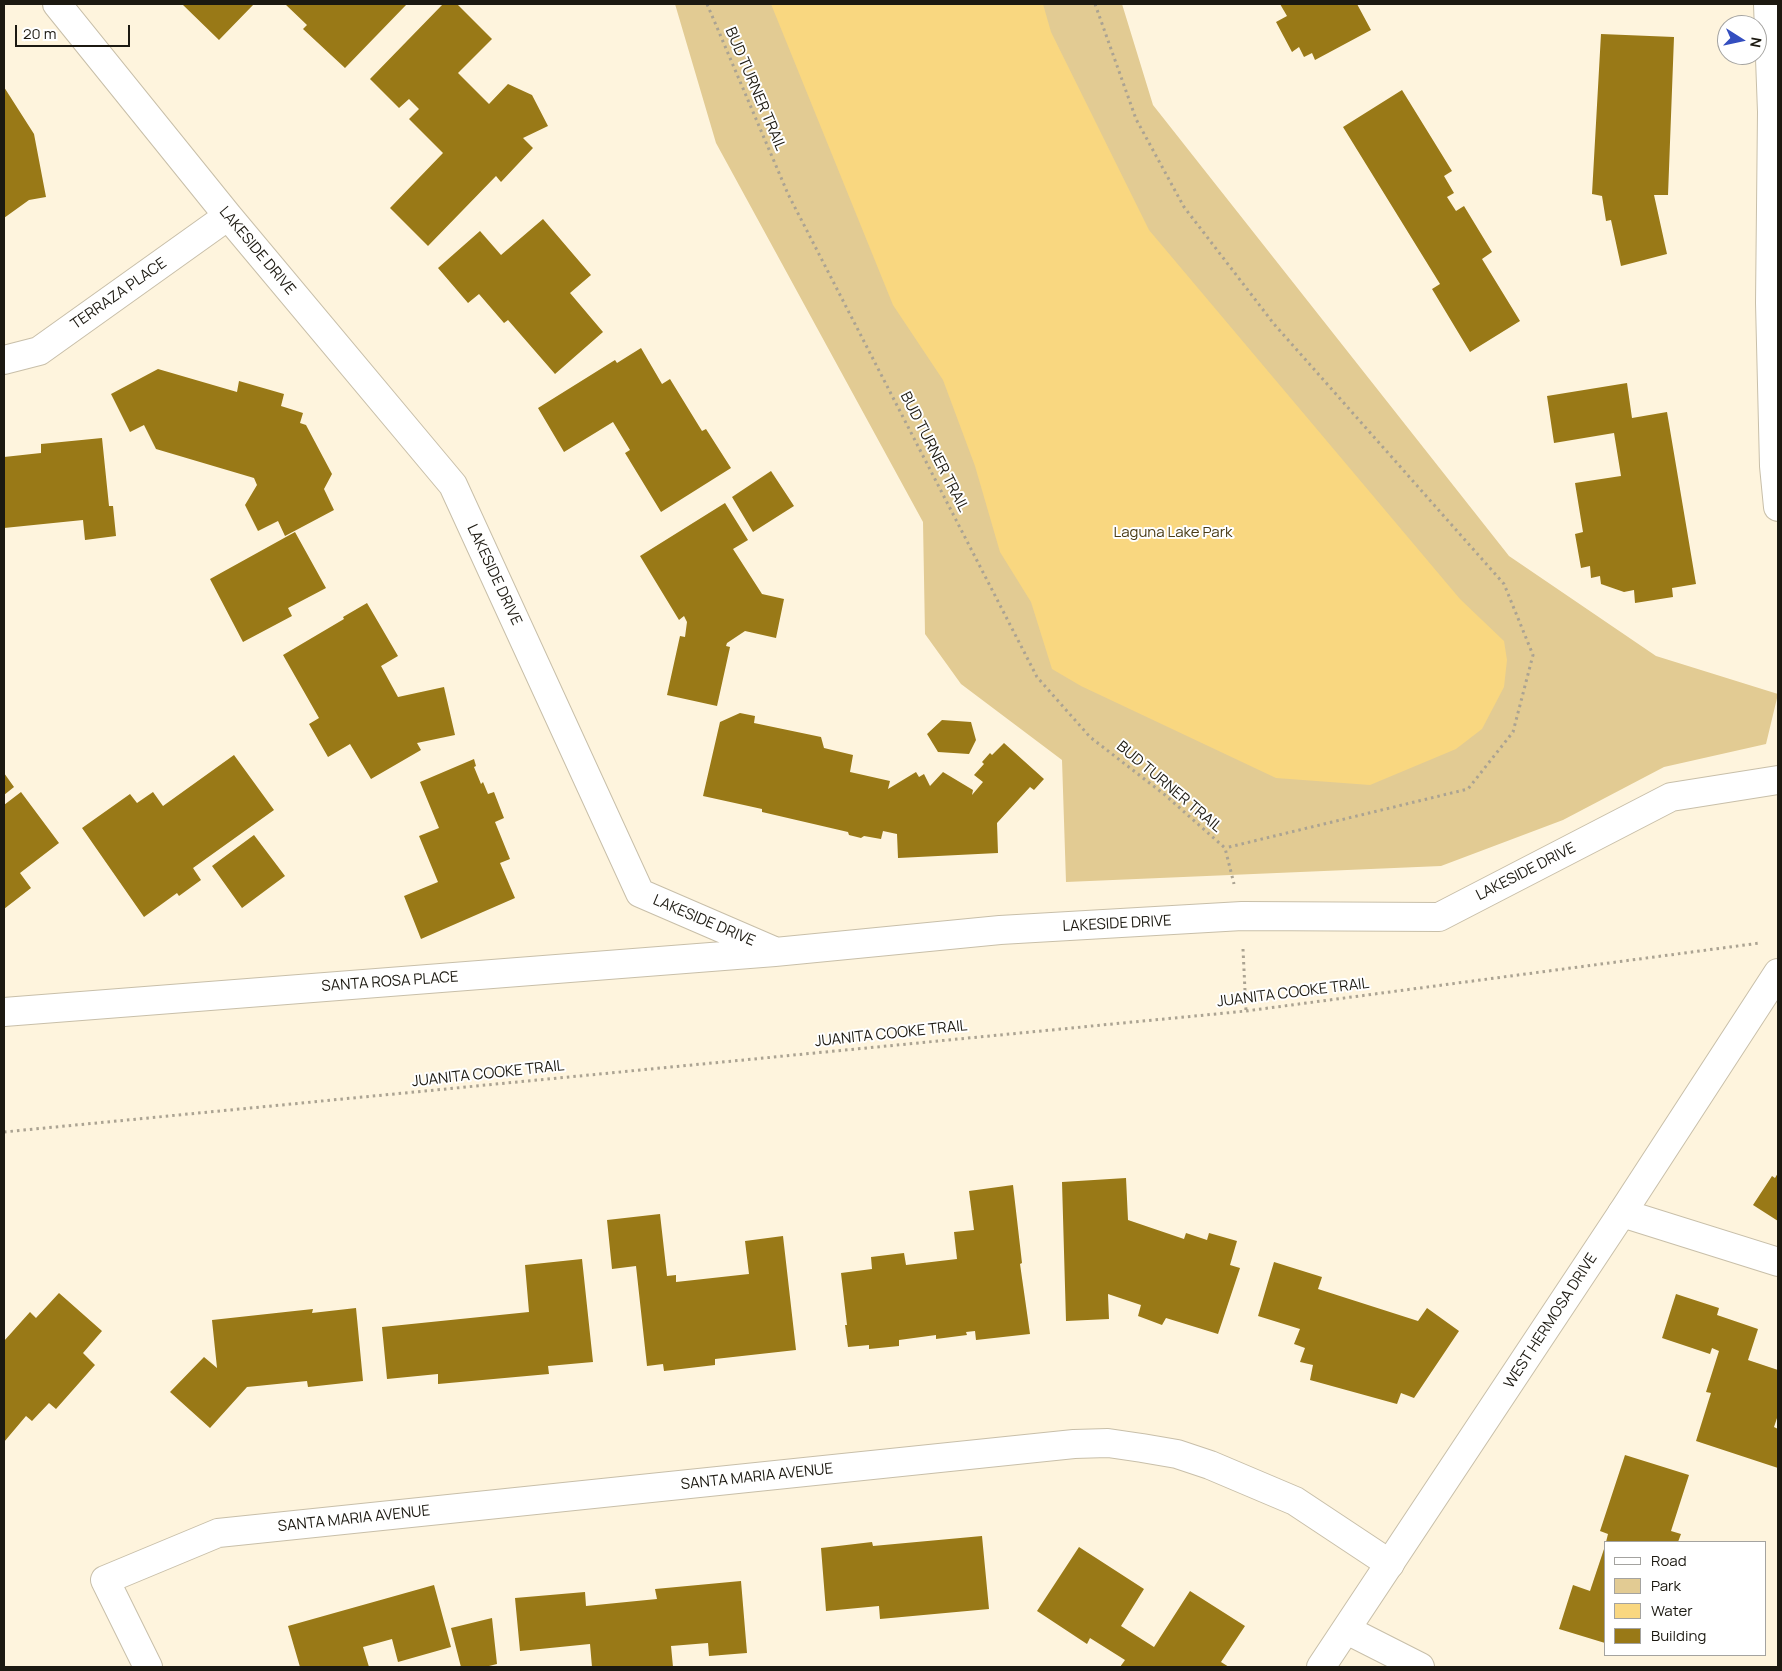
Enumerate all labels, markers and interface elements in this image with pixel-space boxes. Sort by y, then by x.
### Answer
scale bar [18,15,132,47]
north arrow [1717,15,1767,65]
text: 20 m [23,23,56,44]
street label: BUD TURNER TRAIL [721,25,789,153]
text: N [1746,36,1767,49]
street label: LAKESIDE DRIVE [215,203,299,299]
street label: TERRAZA PLACE [68,254,170,334]
street label: BUD TURNER TRAIL [896,389,972,515]
street label: LAKESIDE DRIVE [463,522,525,628]
park label: Laguna Lake Park [1114,524,1232,542]
street label: BUD TURNER TRAIL [1113,738,1225,836]
street label: LAKESIDE DRIVE [1473,839,1579,905]
street label: LAKESIDE DRIVE [650,891,758,951]
street label: LAKESIDE DRIVE [1062,912,1172,936]
street label: SANTA ROSA PLACE [321,968,459,996]
street label: JUANITA COOKE TRAIL [1216,975,1370,1011]
street label: JUANITA COOKE TRAIL [814,1017,968,1051]
street label: JUANITA COOKE TRAIL [411,1057,565,1091]
street label: WEST HERMOSA DRIVE [1501,1250,1601,1392]
street label: SANTA MARIA AVENUE [680,1460,834,1494]
street label: SANTA MARIA AVENUE [277,1502,431,1536]
legend [1604,1541,1767,1656]
text: Road [1651,1550,1687,1571]
text: Park [1651,1575,1681,1596]
text: Water [1651,1600,1693,1621]
text: Building [1651,1625,1706,1646]

